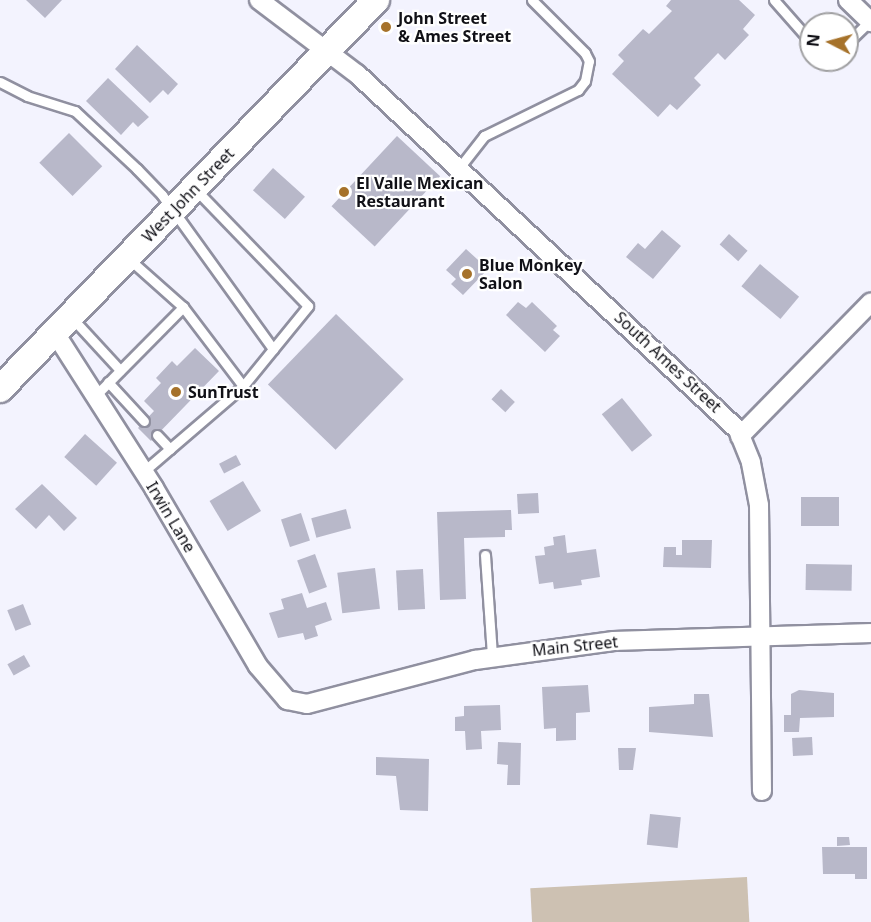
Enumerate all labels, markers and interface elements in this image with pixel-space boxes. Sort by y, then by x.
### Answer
place label: John Street & Ames Street [398,8,511,46]
north arrow [799,12,859,72]
marker: John Street & Ames Street [379,20,393,34]
text: N [801,33,825,48]
street label: West John Street [138,144,238,246]
place label: El Valle Mexican Restaurant [356,173,483,211]
marker: El Valle Mexican Restaurant [337,185,351,199]
place label: Blue Monkey Salon [479,255,582,293]
marker: Blue Monkey Salon [460,267,474,281]
street label: South Ames Street [611,308,725,416]
place label: SunTrust [188,382,259,402]
marker: SunTrust [169,385,183,399]
street label: Irwin Lane [142,478,200,556]
street label: Main Street [531,632,619,660]

